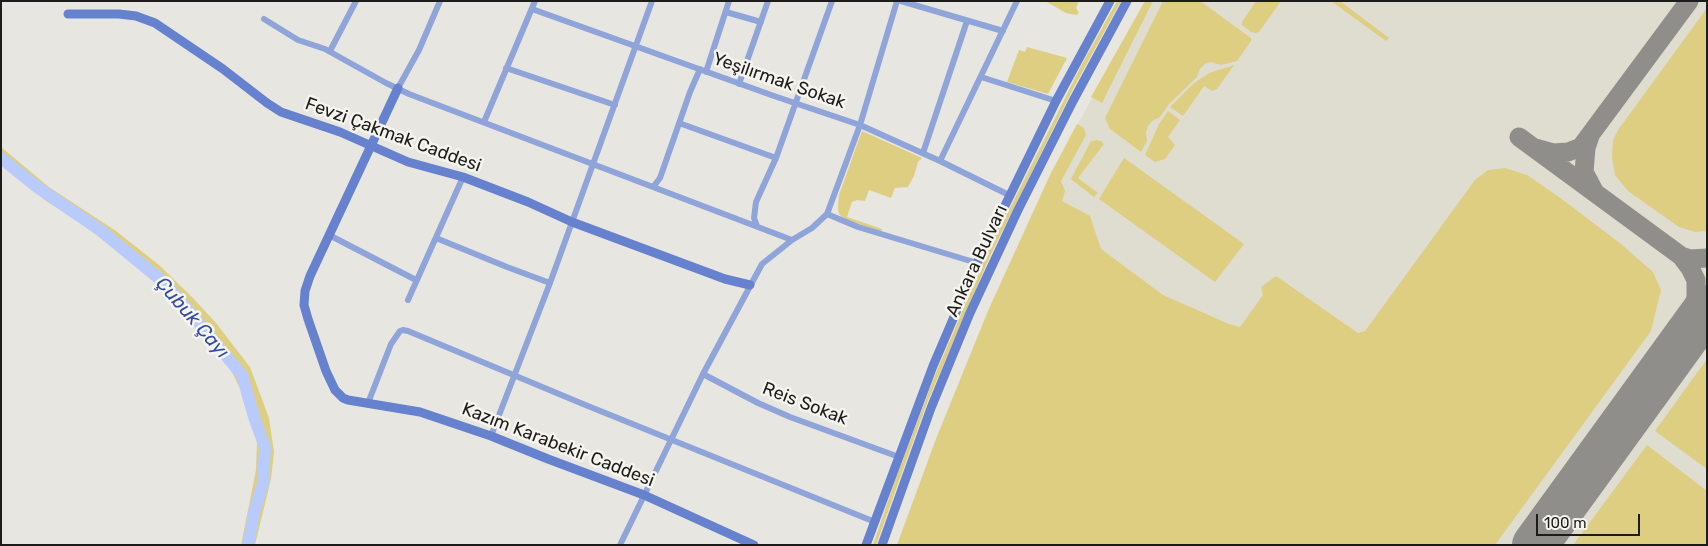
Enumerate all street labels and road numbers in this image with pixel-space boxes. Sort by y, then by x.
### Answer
street label: Yeşilırmak Sokak [710,48,848,114]
street label: Fevzi Çakmak Caddesi [302,93,484,177]
street label: Ankara Bulvarı [942,202,1012,320]
street label: Reis Sokak [759,378,851,430]
street label: Kazım Karabekir Caddesi [459,398,657,492]

